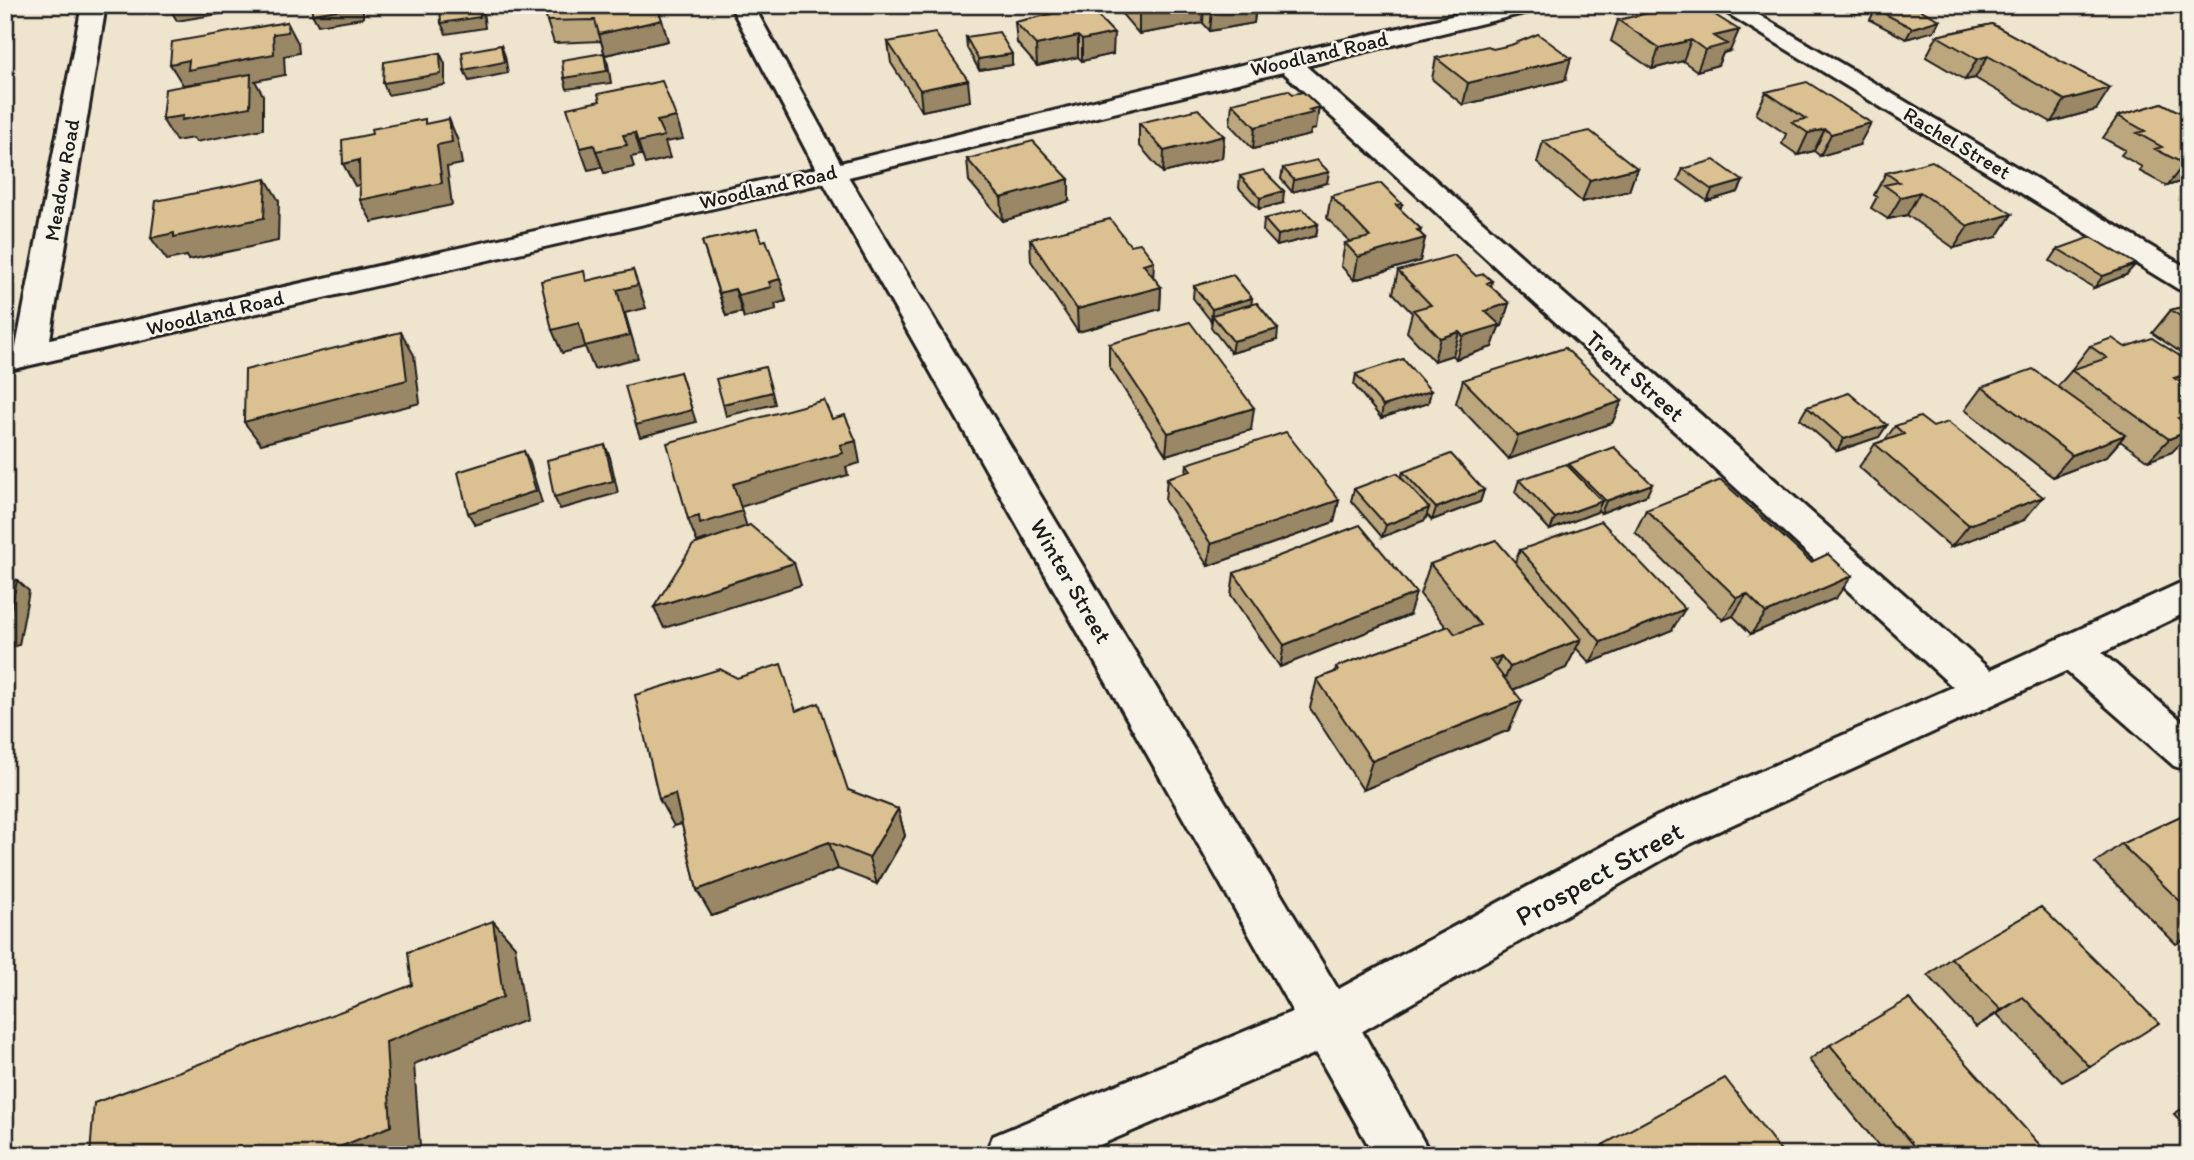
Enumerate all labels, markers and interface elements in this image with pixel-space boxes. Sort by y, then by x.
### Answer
street label: Woodland Road [1248,26,1390,81]
street label: Rachel Street [1899,101,2015,184]
street label: Meadow Road [38,117,85,243]
street label: Woodland Road [697,159,839,214]
street label: Woodland Road [144,285,286,340]
street label: Trent Street [1580,324,1691,428]
street label: Winter Street [1024,513,1119,648]
street label: Prospect Street [1509,813,1689,933]

